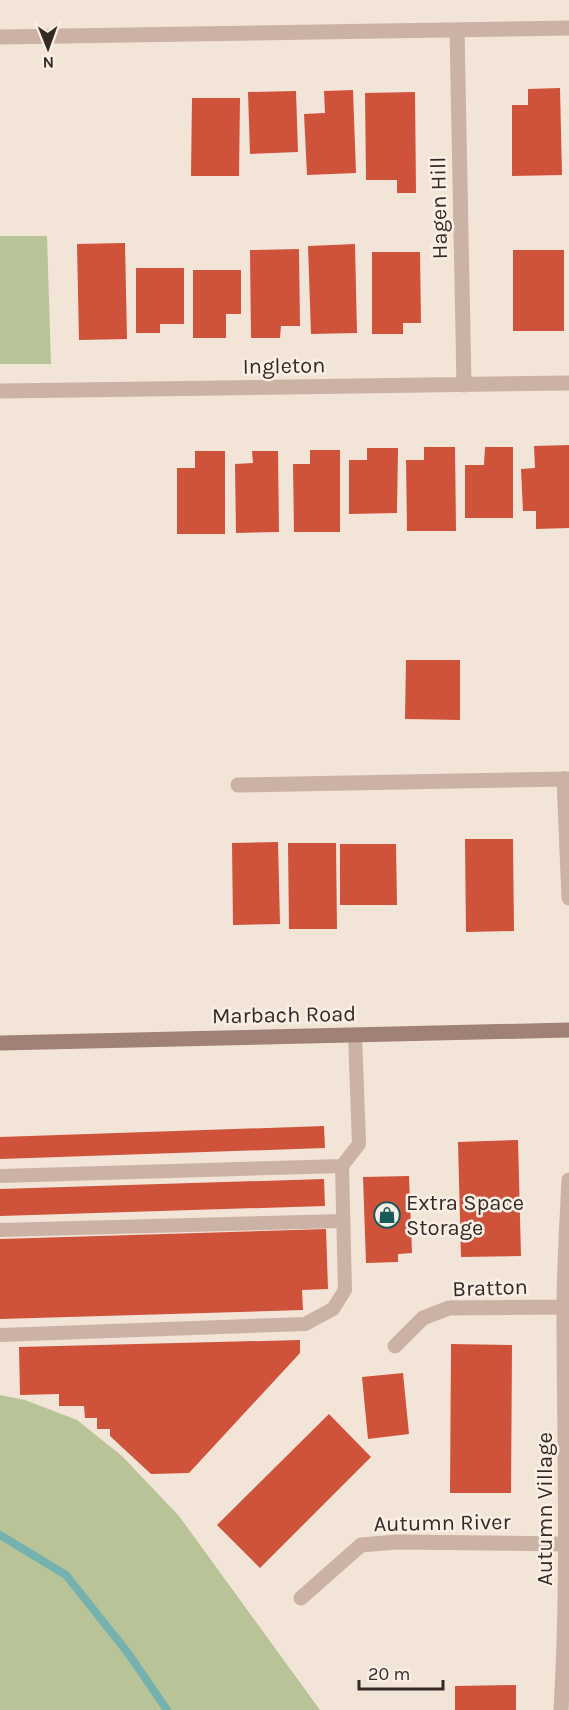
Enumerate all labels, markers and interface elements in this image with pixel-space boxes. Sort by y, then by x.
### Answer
north arrow [18,18,78,78]
text: N [42,53,54,72]
street label: Hagen Hill [425,156,453,260]
street label: Ingleton [242,352,326,380]
street label: Marbach Road [212,1001,356,1029]
place label: Extra Space Storage [406,1190,524,1241]
shop icon: Extra Space Storage [372,1200,402,1230]
street label: Bratton [452,1274,528,1302]
street label: Autumn Village [532,1432,558,1586]
street label: Autumn River [373,1509,511,1537]
scale bar [359,1653,443,1691]
text: 20 m [368,1663,410,1685]

